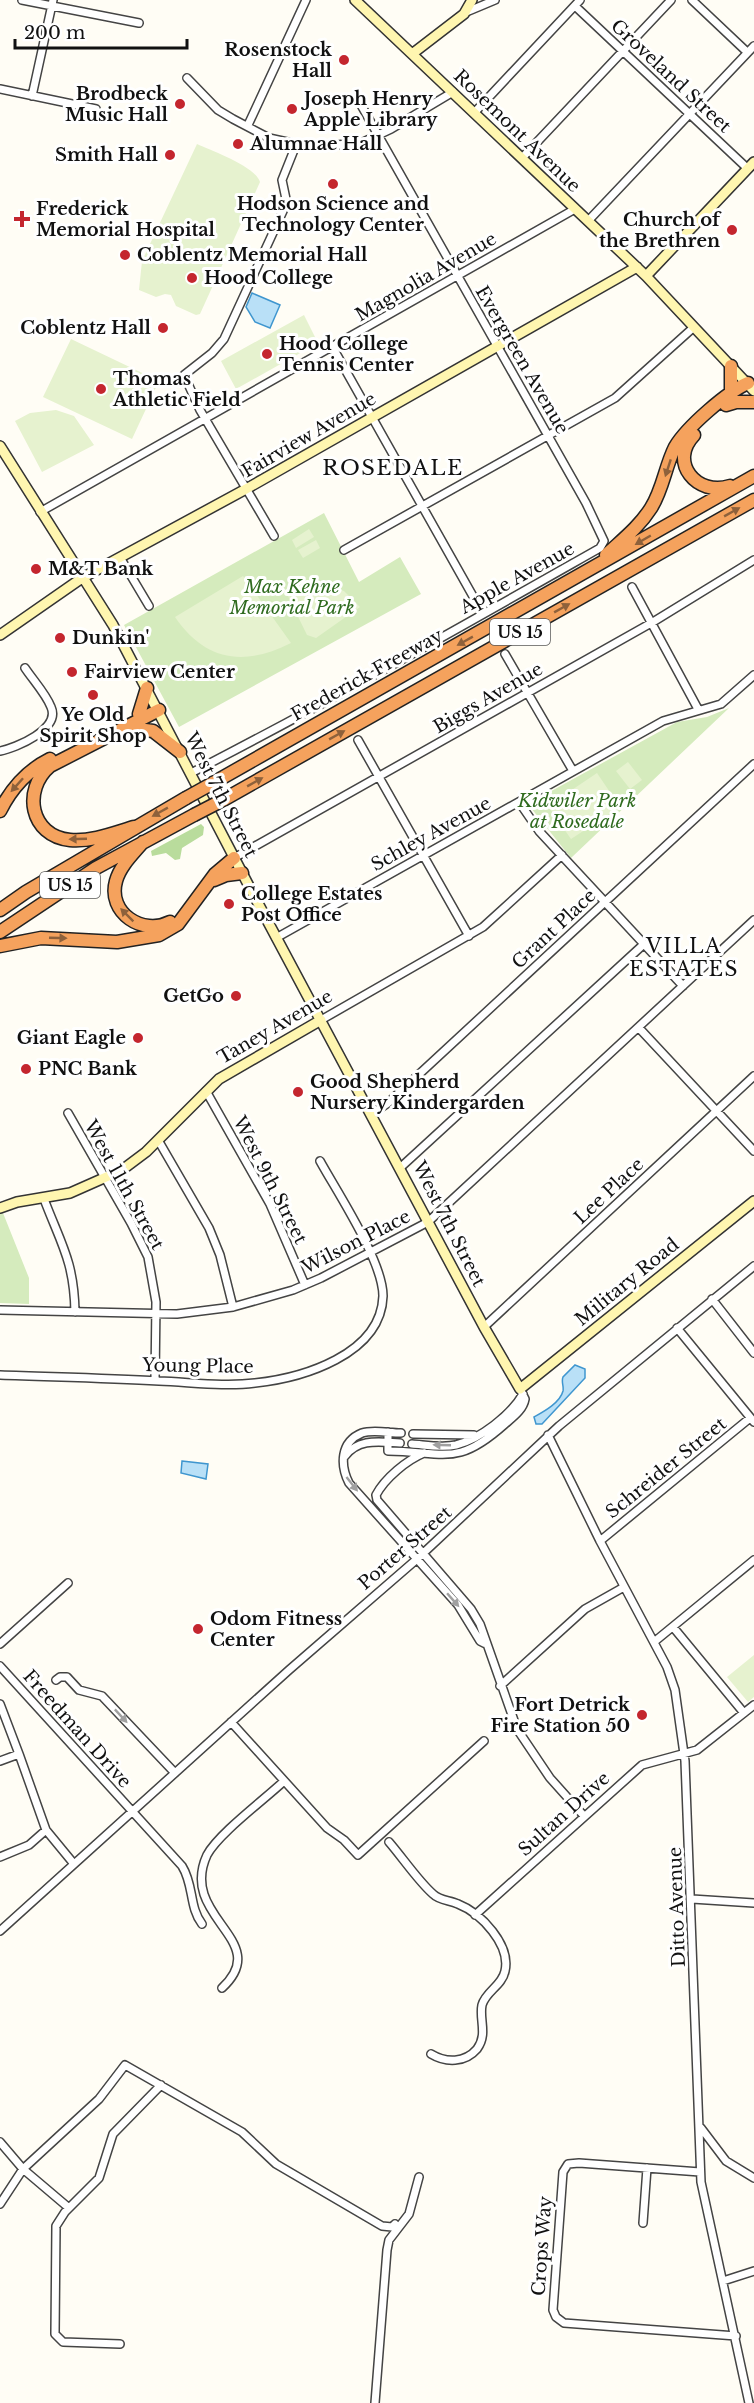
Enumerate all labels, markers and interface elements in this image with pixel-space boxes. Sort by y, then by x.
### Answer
scale bar [15,12,188,50]
street label: Groveland Street [606,15,736,137]
text: 200 m [24,22,85,44]
place label: Rosenstock Hall [224,39,333,82]
marker: Rosenstock Hall [337,53,351,67]
street label: Rosemont Avenue [449,65,585,197]
place label: Brodbeck Music Hall [65,83,169,126]
place label: Joseph Henry Apple Library [300,88,438,131]
marker: Brodbeck Music Hall [173,97,187,111]
marker: Joseph Henry Apple Library [285,102,299,116]
place label: Alumnae Hall [249,133,383,155]
marker: Alumnae Hall [231,137,245,151]
place label: Smith Hall [55,144,159,166]
marker: Smith Hall [163,148,177,162]
marker: Hodson Science and Technology Center [326,177,340,191]
place label: Hodson Science and Technology Center [237,193,430,236]
place label: Frederick Memorial Hospital [36,198,216,241]
place label: Church of the Brethren [599,209,722,252]
marker: Frederick Memorial Hospital [13,210,31,228]
marker: Church of the Brethren [725,223,739,237]
street label: Magnolia Avenue [352,228,500,326]
place label: Coblentz Memorial Hall [137,244,368,266]
marker: Coblentz Memorial Hall [118,248,132,262]
place label: Hood College [204,267,333,289]
marker: Hood College [185,271,199,285]
street label: Evergreen Avenue [471,282,573,438]
place label: Coblentz Hall [20,317,152,339]
marker: Coblentz Hall [156,321,170,335]
place label: Hood College Tennis Center [279,333,414,376]
marker: Hood College Tennis Center [260,347,274,361]
place label: Thomas Athletic Field [112,368,241,411]
marker: Thomas Athletic Field [94,382,108,396]
street label: Fairview Avenue [238,388,380,482]
district label: ROSEDALE [322,455,464,481]
one-way arrow [663,459,672,477]
one-way arrow [724,507,740,518]
one-way arrow [634,535,651,545]
street label: Apple Avenue [455,537,578,619]
place label: M&T Bank [48,558,154,580]
marker: M&T Bank [29,562,43,576]
park label: Max Kehne Memorial Park [229,576,354,619]
one-way arrow [554,603,571,613]
road number: US 15 [490,619,550,645]
street label: Frederick Freeway [287,624,447,726]
place label: Dunkin' [72,627,149,649]
marker: Dunkin' [53,631,67,645]
one-way arrow [457,635,473,646]
street label: Biggs Avenue [429,658,547,738]
place label: Fairview Center [84,661,235,683]
marker: Fairview Center [65,665,79,679]
marker: Ye Old Spirit Shop [86,688,100,702]
place label: Ye Old Spirit Shop [39,704,147,747]
street label: West 7th Street [179,728,262,862]
one-way arrow [329,730,346,740]
one-way arrow [247,777,264,787]
one-way arrow [10,778,24,793]
park label: Kidwiler Park at Rosedale [517,790,636,833]
street label: Schley Avenue [367,792,495,876]
one-way arrow [151,807,168,817]
one-way arrow [68,835,87,844]
road number: US 15 [40,872,100,898]
place label: College Estates Post Office [241,883,382,926]
street label: Grant Place [507,885,601,973]
marker: College Estates Post Office [222,897,236,911]
one-way arrow [120,908,134,922]
one-way arrow [48,934,67,943]
district label: VILLA ESTATES [629,934,739,981]
place label: GetGo [163,985,224,1007]
street label: Taney Avenue [214,985,336,1069]
marker: GetGo [229,989,243,1003]
place label: Giant Eagle [17,1027,126,1049]
marker: Giant Eagle [131,1031,145,1045]
place label: PNC Bank [38,1058,138,1080]
marker: PNC Bank [19,1062,33,1076]
place label: Good Shepherd Nursery Kindergarden [310,1071,525,1114]
marker: Good Shepherd Nursery Kindergarden [291,1085,305,1099]
street label: West 9th Street [228,1112,312,1248]
street label: West 11th Street [79,1115,169,1254]
street label: Lee Place [570,1153,648,1229]
street label: West 7th Street [407,1157,490,1291]
street label: Wilson Place [297,1205,414,1279]
street label: Military Road [571,1233,683,1331]
street label: Young Place [141,1354,254,1378]
street label: Schreider Street [601,1413,731,1523]
one-way arrow [432,1441,451,1450]
one-way arrow [346,1476,358,1492]
street label: Porter Street [354,1501,456,1595]
one-way arrow [446,1592,459,1607]
place label: Odom Fitness Center [210,1608,342,1651]
marker: Odom Fitness Center [191,1622,205,1636]
street label: Freedman Drive [18,1665,136,1793]
place label: Fort Detrick Fire Station 50 [490,1694,631,1737]
marker: Fort Detrick Fire Station 50 [635,1708,649,1722]
one-way arrow [114,1709,128,1724]
street label: Sultan Drive [514,1767,614,1861]
street label: Ditto Avenue [664,1846,690,1968]
street label: Crops Way [528,2195,556,2297]

